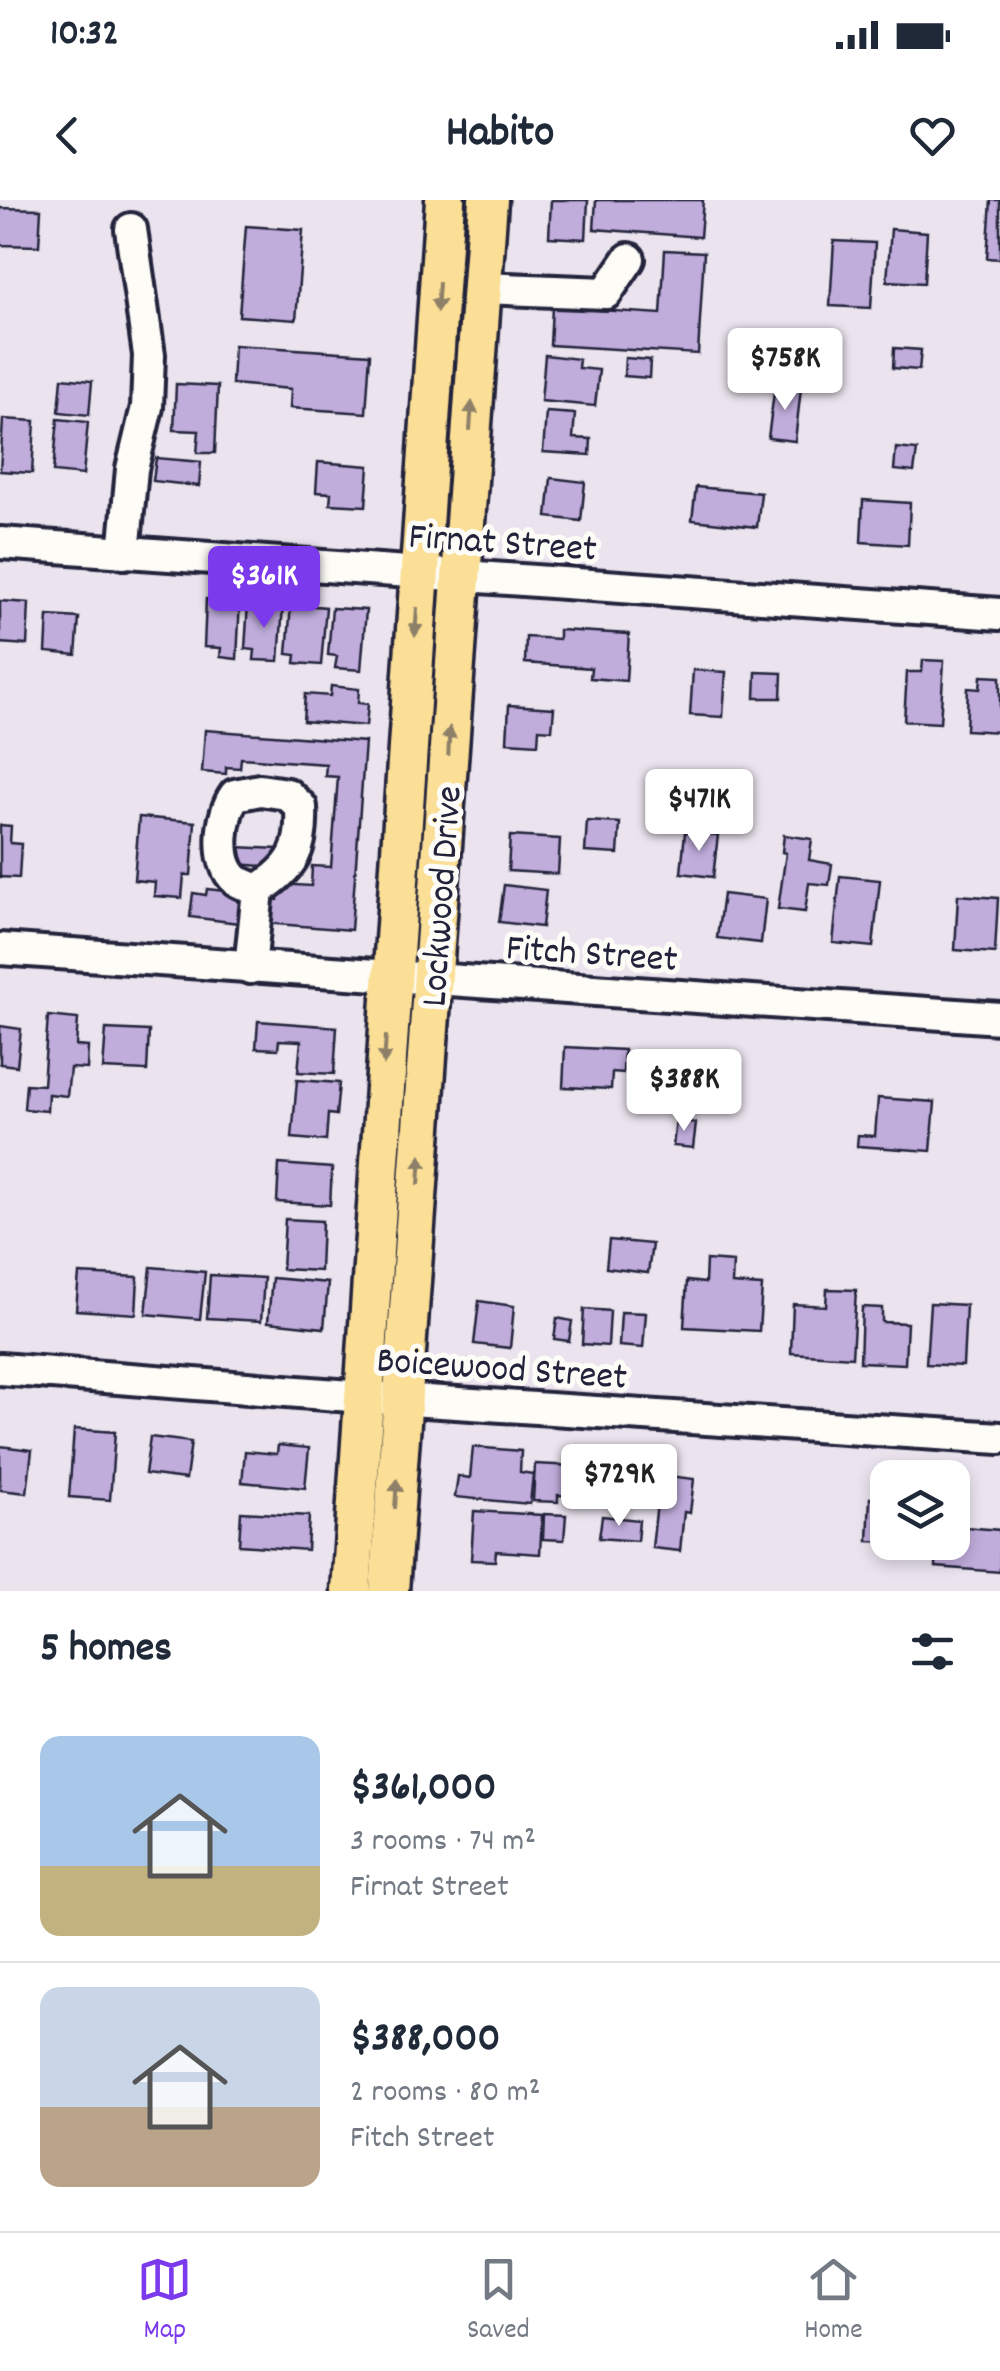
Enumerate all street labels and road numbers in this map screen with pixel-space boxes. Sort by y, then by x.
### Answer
street label: Firnat Street [407,511,599,579]
street label: Lockwood Drive [409,784,480,1009]
street label: Fitch Street [504,923,679,990]
street label: Boicewood Street [374,1335,629,1408]

